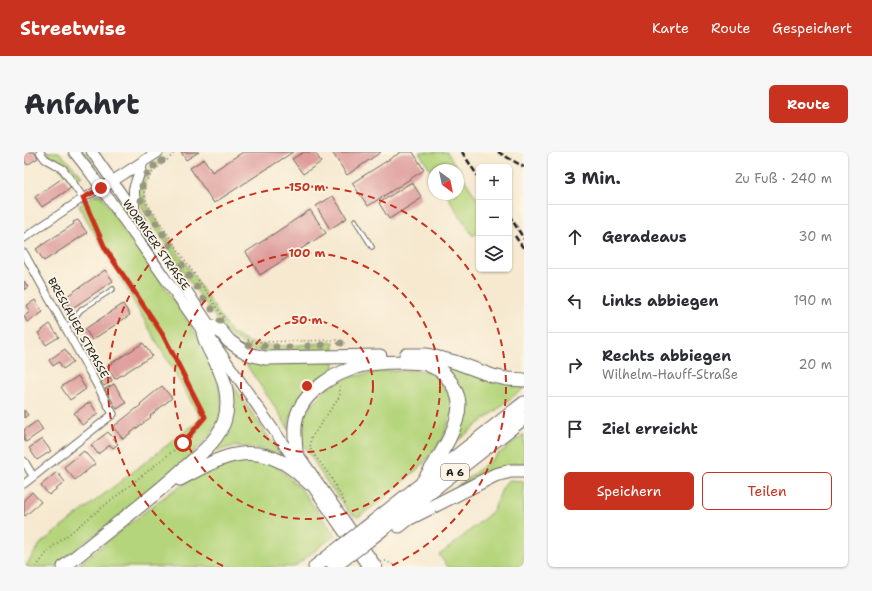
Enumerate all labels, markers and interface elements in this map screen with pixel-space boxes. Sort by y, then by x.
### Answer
text: Streetwise [20,16,126,41]
text: Karte [652,19,689,37]
text: Route [711,19,750,37]
text: Gespeichert [772,19,852,37]
text: Anfahrt [24,85,140,123]
button: Route [769,85,848,123]
north arrow [428,164,464,200]
map controls [476,164,512,272]
button: + [476,164,512,200]
text: 3 Min. [564,167,621,189]
text: Zu Fuß · 240 m [735,170,832,187]
route end [92,179,110,197]
text: 150 m [289,179,325,195]
street label: WORMSER STRASSE [119,197,193,293]
button: − [476,200,512,236]
icon: ahead [564,226,586,248]
text: Geradeaus [602,227,687,247]
text: 30 m [798,228,832,245]
button: layers [476,236,512,272]
text: 100 m [289,245,326,261]
street label: BRESLAUER STRASSE [44,275,112,381]
icon: left [564,290,586,312]
text: Links abbiegen [602,291,718,311]
text: 190 m [793,292,832,309]
text: 50 m [292,312,323,328]
text: Rechts abbiegen [602,346,731,366]
icon: right [564,354,586,376]
text: 20 m [799,356,832,373]
text: Wilhelm-Hauff-Straße [602,366,738,383]
centre of rings [300,379,314,393]
icon: arrive [564,418,586,440]
text: Ziel erreicht [602,419,698,439]
route start [174,434,192,452]
road number: A 6 [441,464,469,480]
button: Speichern [564,472,694,510]
button: Teilen [702,472,832,510]

